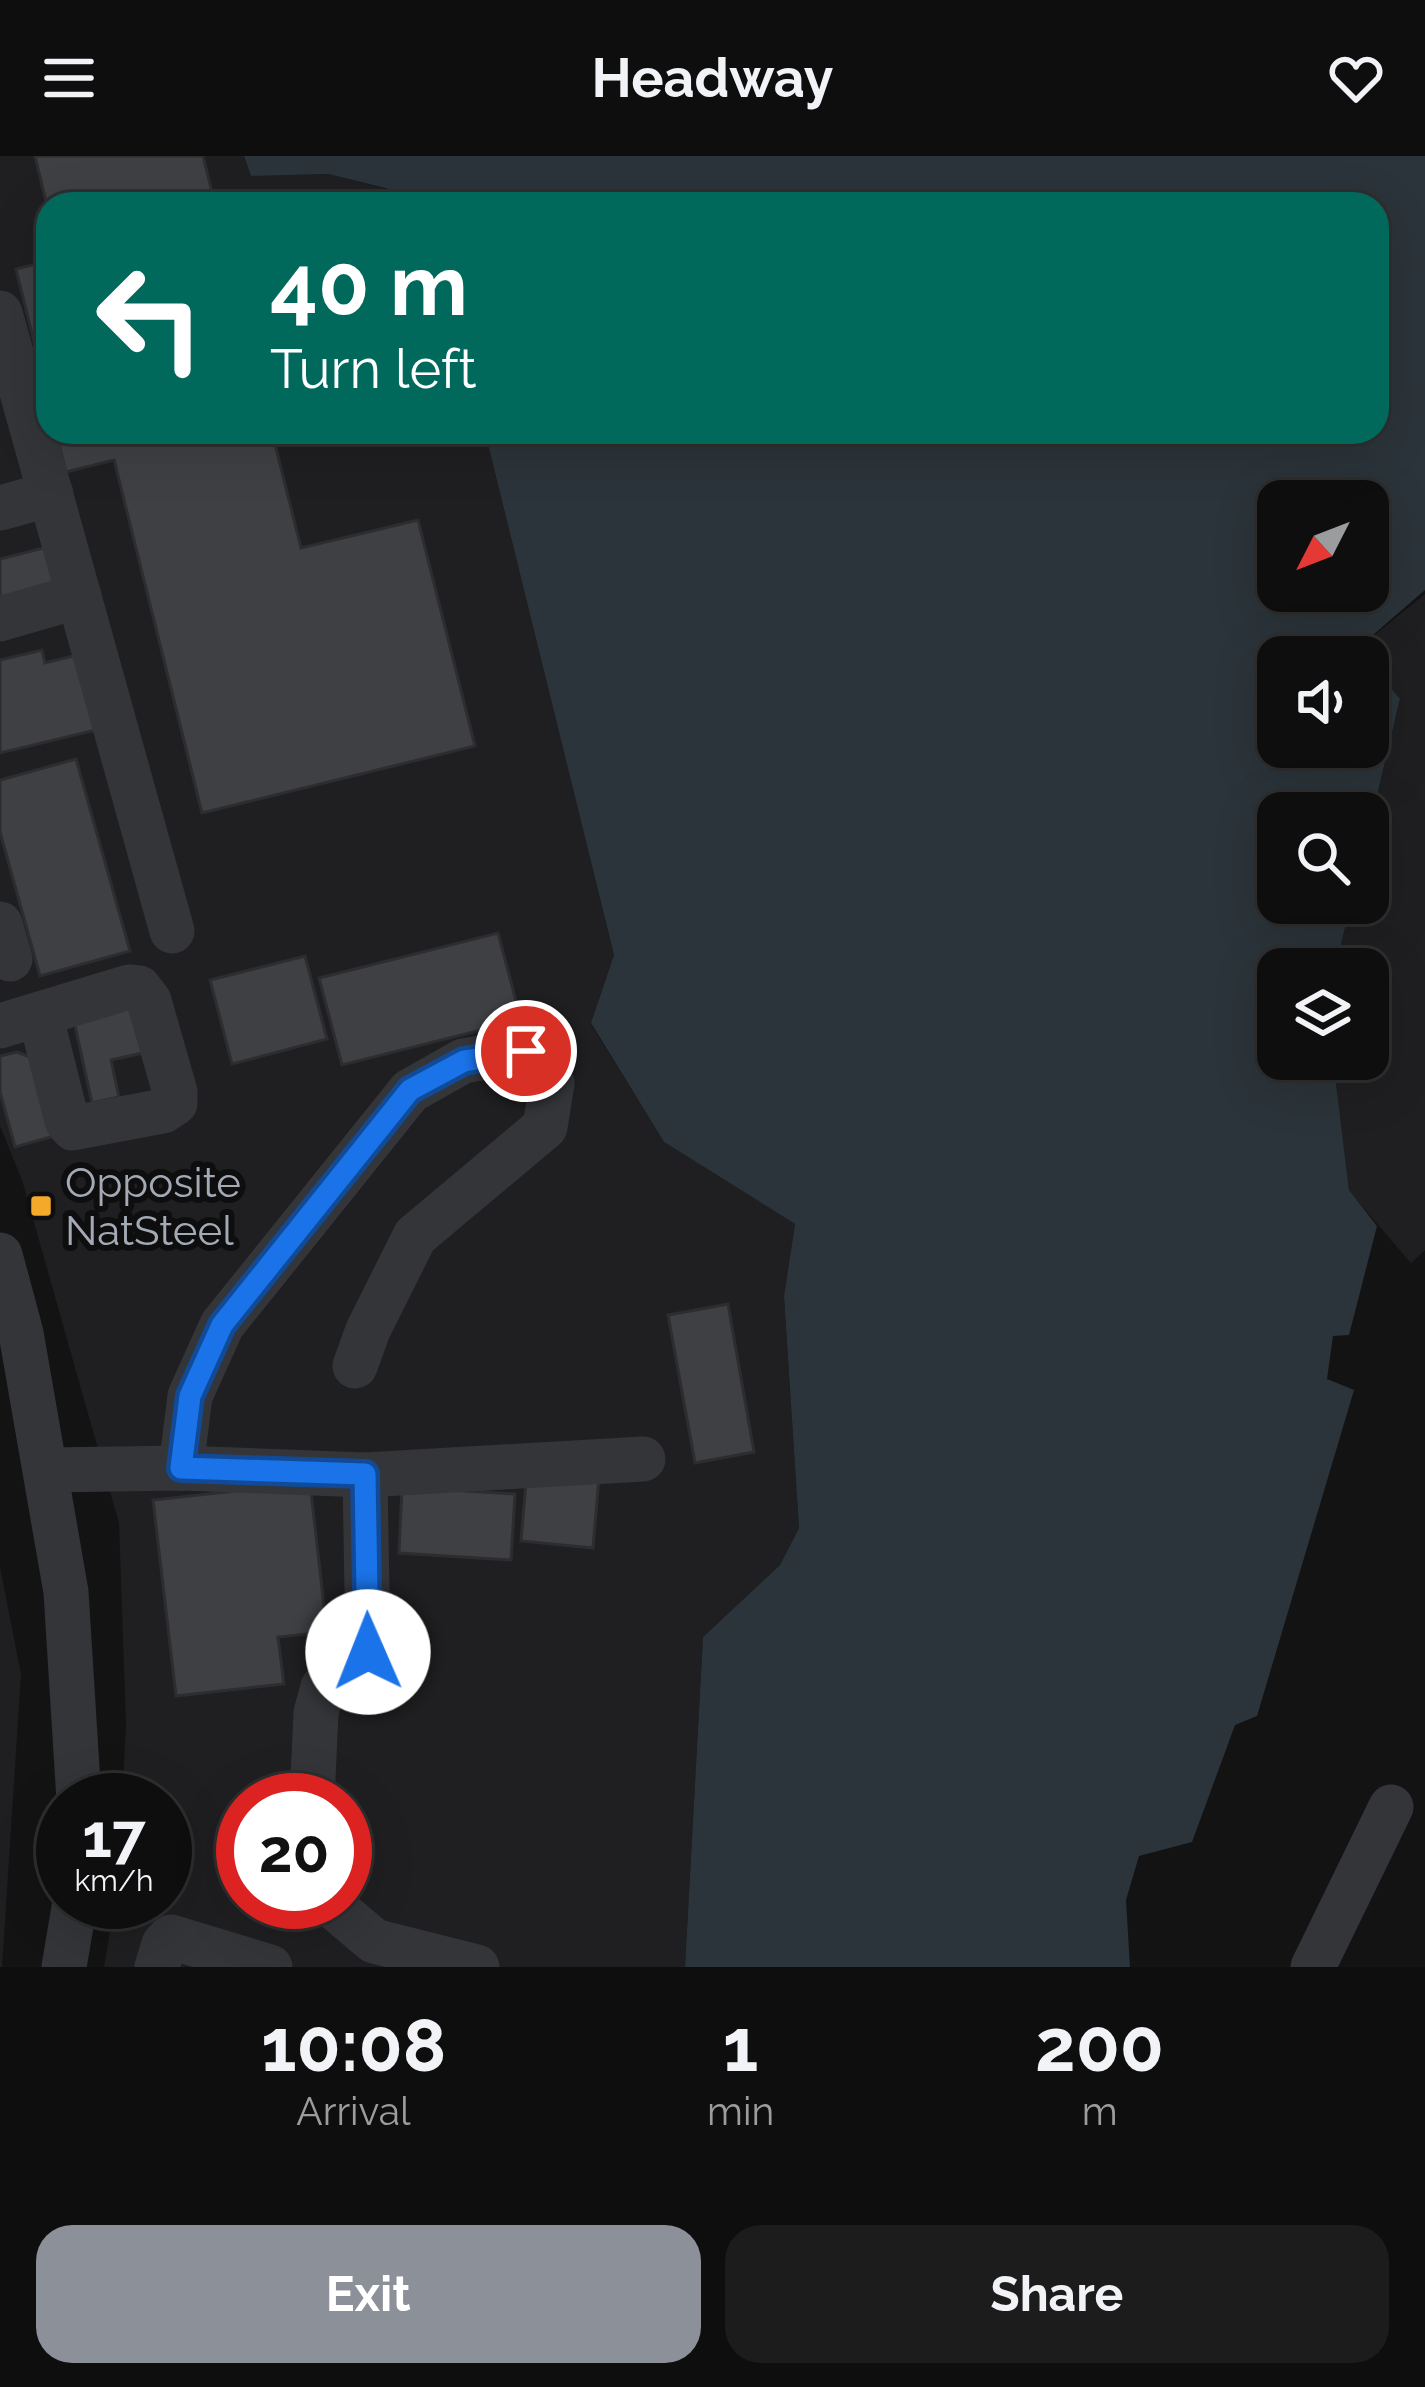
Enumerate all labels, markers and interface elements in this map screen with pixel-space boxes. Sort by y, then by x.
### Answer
icon: menu [36,45,102,111]
icon: heart [1323,45,1389,111]
text: Headway [592,46,833,110]
text: 40 m [270,236,468,335]
icon: left [72,240,228,396]
text: Turn left [270,337,477,401]
north arrow [1257,480,1389,612]
map controls [1257,480,1389,1080]
button: sound [1257,636,1389,768]
button: search [1257,792,1389,924]
button: layers [1257,948,1389,1080]
pin [475,1000,577,1102]
icon: arrive [493,1018,559,1084]
place label: Opposite NatSteel [65,1158,241,1255]
marker: Opposite NatSteel [28,1193,54,1219]
position arrow [305,1589,431,1715]
speed limit sign: 20 [216,1773,372,1929]
text: 17 [82,1801,146,1871]
text: km/h [74,1863,154,1898]
text: 10:08 [261,2003,446,2088]
text: 1 [723,2003,758,2088]
text: 200 [1035,2003,1164,2088]
text: Arrival [296,2088,411,2134]
text: min [707,2088,774,2134]
text: m [1082,2088,1117,2134]
button: Exit [36,2225,701,2363]
button: Share [725,2225,1389,2363]

